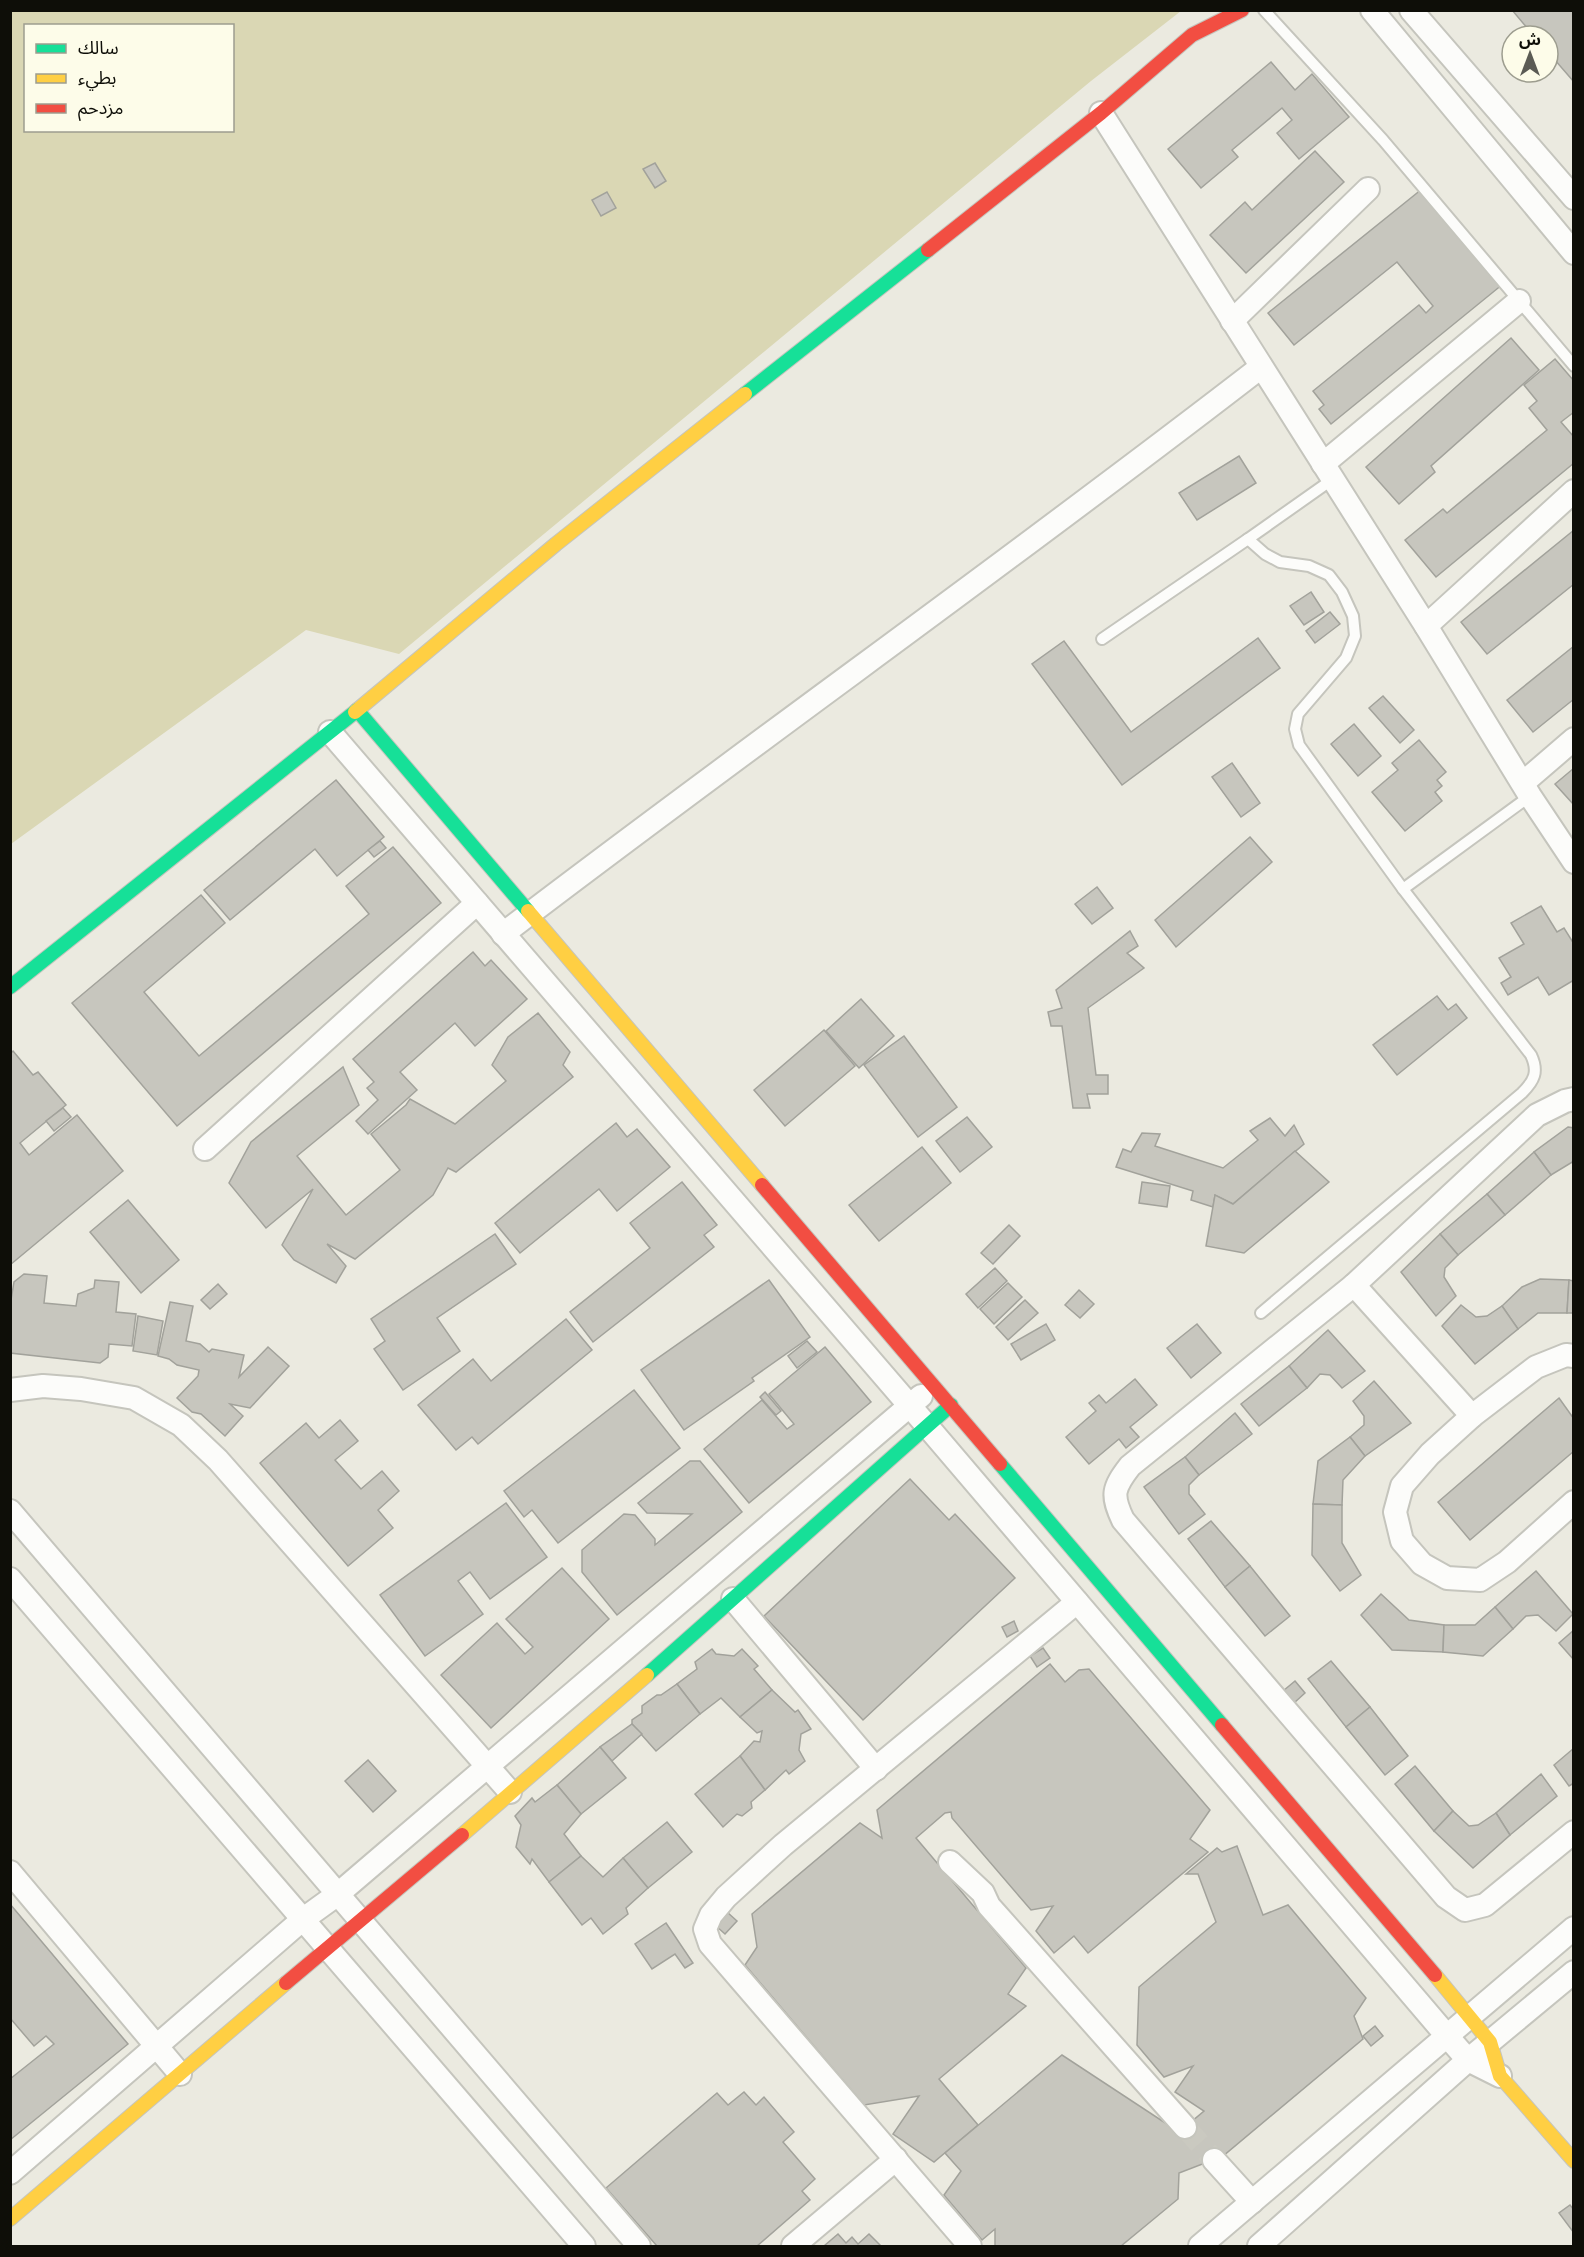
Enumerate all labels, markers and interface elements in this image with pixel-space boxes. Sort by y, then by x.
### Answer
legend [24,24,234,132]
north arrow [1500,24,1560,84]
text: ش [1519,29,1541,51]
text: سالك [78,36,119,60]
text: بطيء [78,66,116,91]
text: مزدحم [78,96,123,121]

